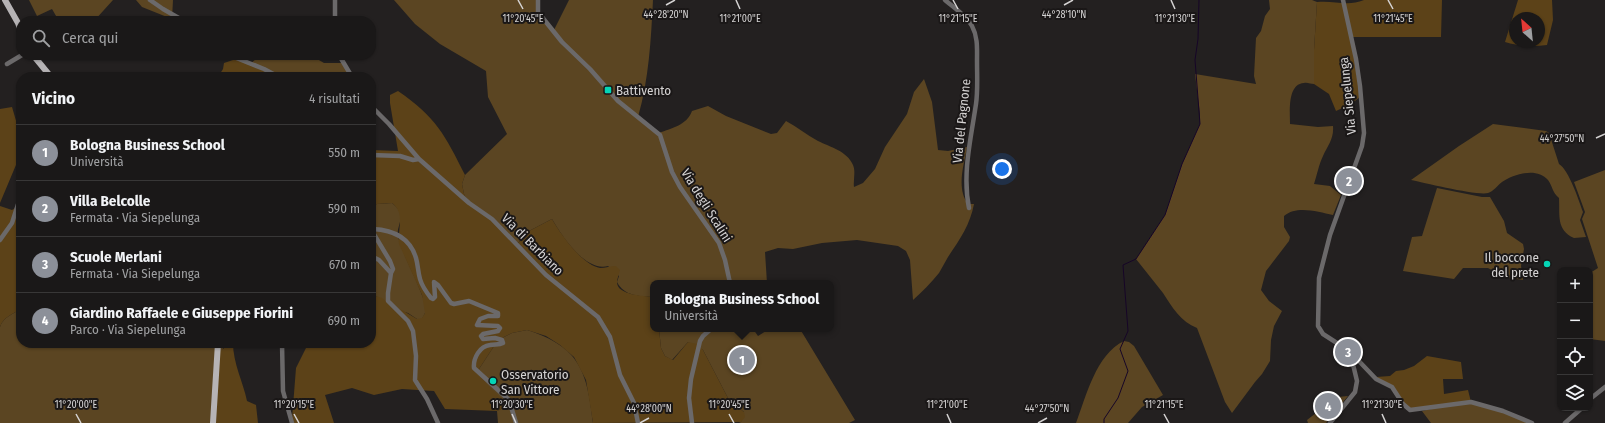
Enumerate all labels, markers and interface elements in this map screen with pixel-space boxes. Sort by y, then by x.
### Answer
text: 44°28'20"N [643,9,689,21]
text: 44°28'10"N [1042,9,1086,21]
north arrow [1509,12,1545,48]
text: 11°20'45"E [503,13,544,25]
text: 11°21'00"E [719,13,761,25]
text: 11°21'15"E [938,13,978,25]
text: 11°21'30"E [1155,13,1196,25]
text: 11°21'45"E [1373,13,1413,25]
search box [16,16,376,60]
icon: search [30,27,52,49]
text: Cerca qui [62,29,118,47]
street label: Via Siepelunga [1336,56,1359,136]
street label: Via del Pagnone [950,78,973,164]
place label: Battivento [616,83,671,98]
marker: Battivento [603,85,613,95]
text: Vicino [32,88,75,109]
text: 4 risultati [309,91,360,106]
text: 44°27'50"N [1540,133,1584,145]
text: Bologna Business School [70,136,225,154]
text: 1 [42,145,48,160]
text: 550 m [328,145,360,160]
text: Università [70,154,124,169]
your location [992,159,1012,179]
street label: Via degli Scalini [678,166,735,245]
pin: 2 [1336,166,1362,196]
text: Villa Belcolle [70,192,150,210]
text: 2 [42,201,48,216]
text: 590 m [328,201,360,216]
text: Fermata · Via Siepelunga [70,210,200,225]
street label: Via di Barbiano [499,210,567,278]
text: Scuole Merlani [70,248,162,266]
place label: Il boccone del prete [1485,250,1539,280]
text: 3 [42,257,48,272]
text: 670 m [329,257,360,272]
marker: Il boccone del prete [1542,259,1552,269]
text: Fermata · Via Siepelunga [70,266,200,281]
map controls [1557,267,1593,411]
button: + [1557,267,1593,303]
popup [650,280,834,332]
text: Bologna Business School [665,290,819,308]
button: − [1557,303,1593,339]
text: Giardino Raffaele e Giuseppe Fiorini [70,304,293,322]
text: Università [665,308,718,323]
text: 4 [42,313,48,328]
text: 690 m [328,313,360,328]
text: Parco · Via Siepelunga [70,322,186,337]
pin: 3 [1335,337,1361,367]
button: locate [1557,339,1593,375]
pin: 1 [729,345,755,375]
place label: Osservatorio San Vittore [501,367,569,397]
button: layers [1557,375,1593,411]
marker: Osservatorio San Vittore [488,376,498,386]
pin: 4 [1315,391,1341,421]
text: 11°20'00"E [55,399,98,411]
text: 11°20'15"E [274,399,315,411]
text: 11°20'30"E [491,399,533,411]
text: 11°20'45"E [709,399,750,411]
text: 11°21'00"E [926,399,968,411]
text: 11°21'15"E [1144,399,1184,411]
text: 11°21'30"E [1362,399,1403,411]
text: 44°28'00"N [626,403,672,415]
text: 44°27'50"N [1025,403,1069,415]

